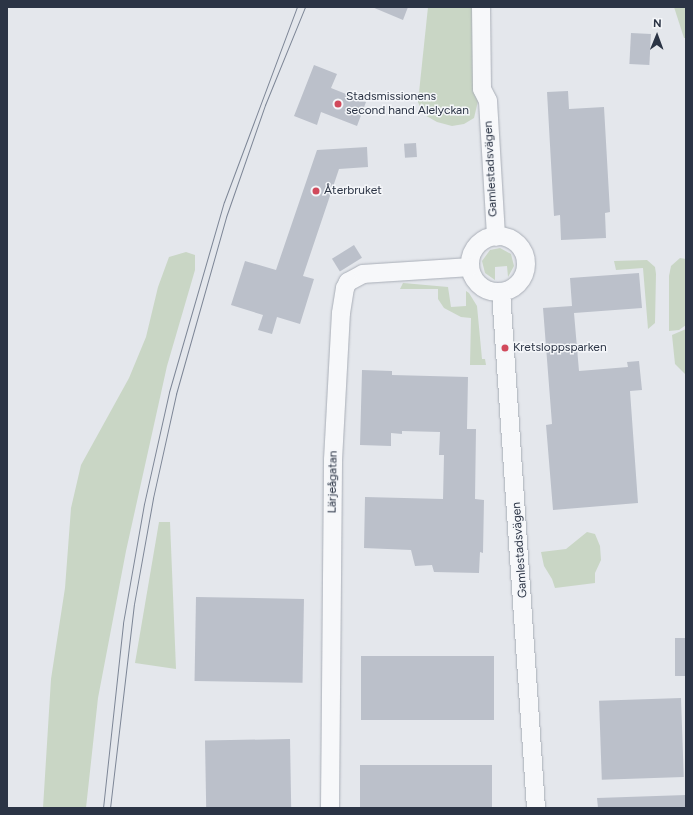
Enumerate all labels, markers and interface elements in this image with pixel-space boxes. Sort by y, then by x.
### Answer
north arrow [637,16,677,56]
text: N [653,17,662,30]
place label: Stadsmissionens second hand Alelyckan [346,90,469,118]
marker: Stadsmissionens second hand Alelyckan [333,99,343,109]
street label: Gamlestadsvägen [481,121,501,217]
place label: Återbruket [324,184,382,198]
marker: Återbruket [311,186,321,196]
place label: Kretsloppsparken [513,341,607,355]
marker: Kretsloppsparken [500,343,510,353]
street label: Lärjeågatan [325,450,341,514]
street label: Gamlestadsvägen [509,502,531,598]

